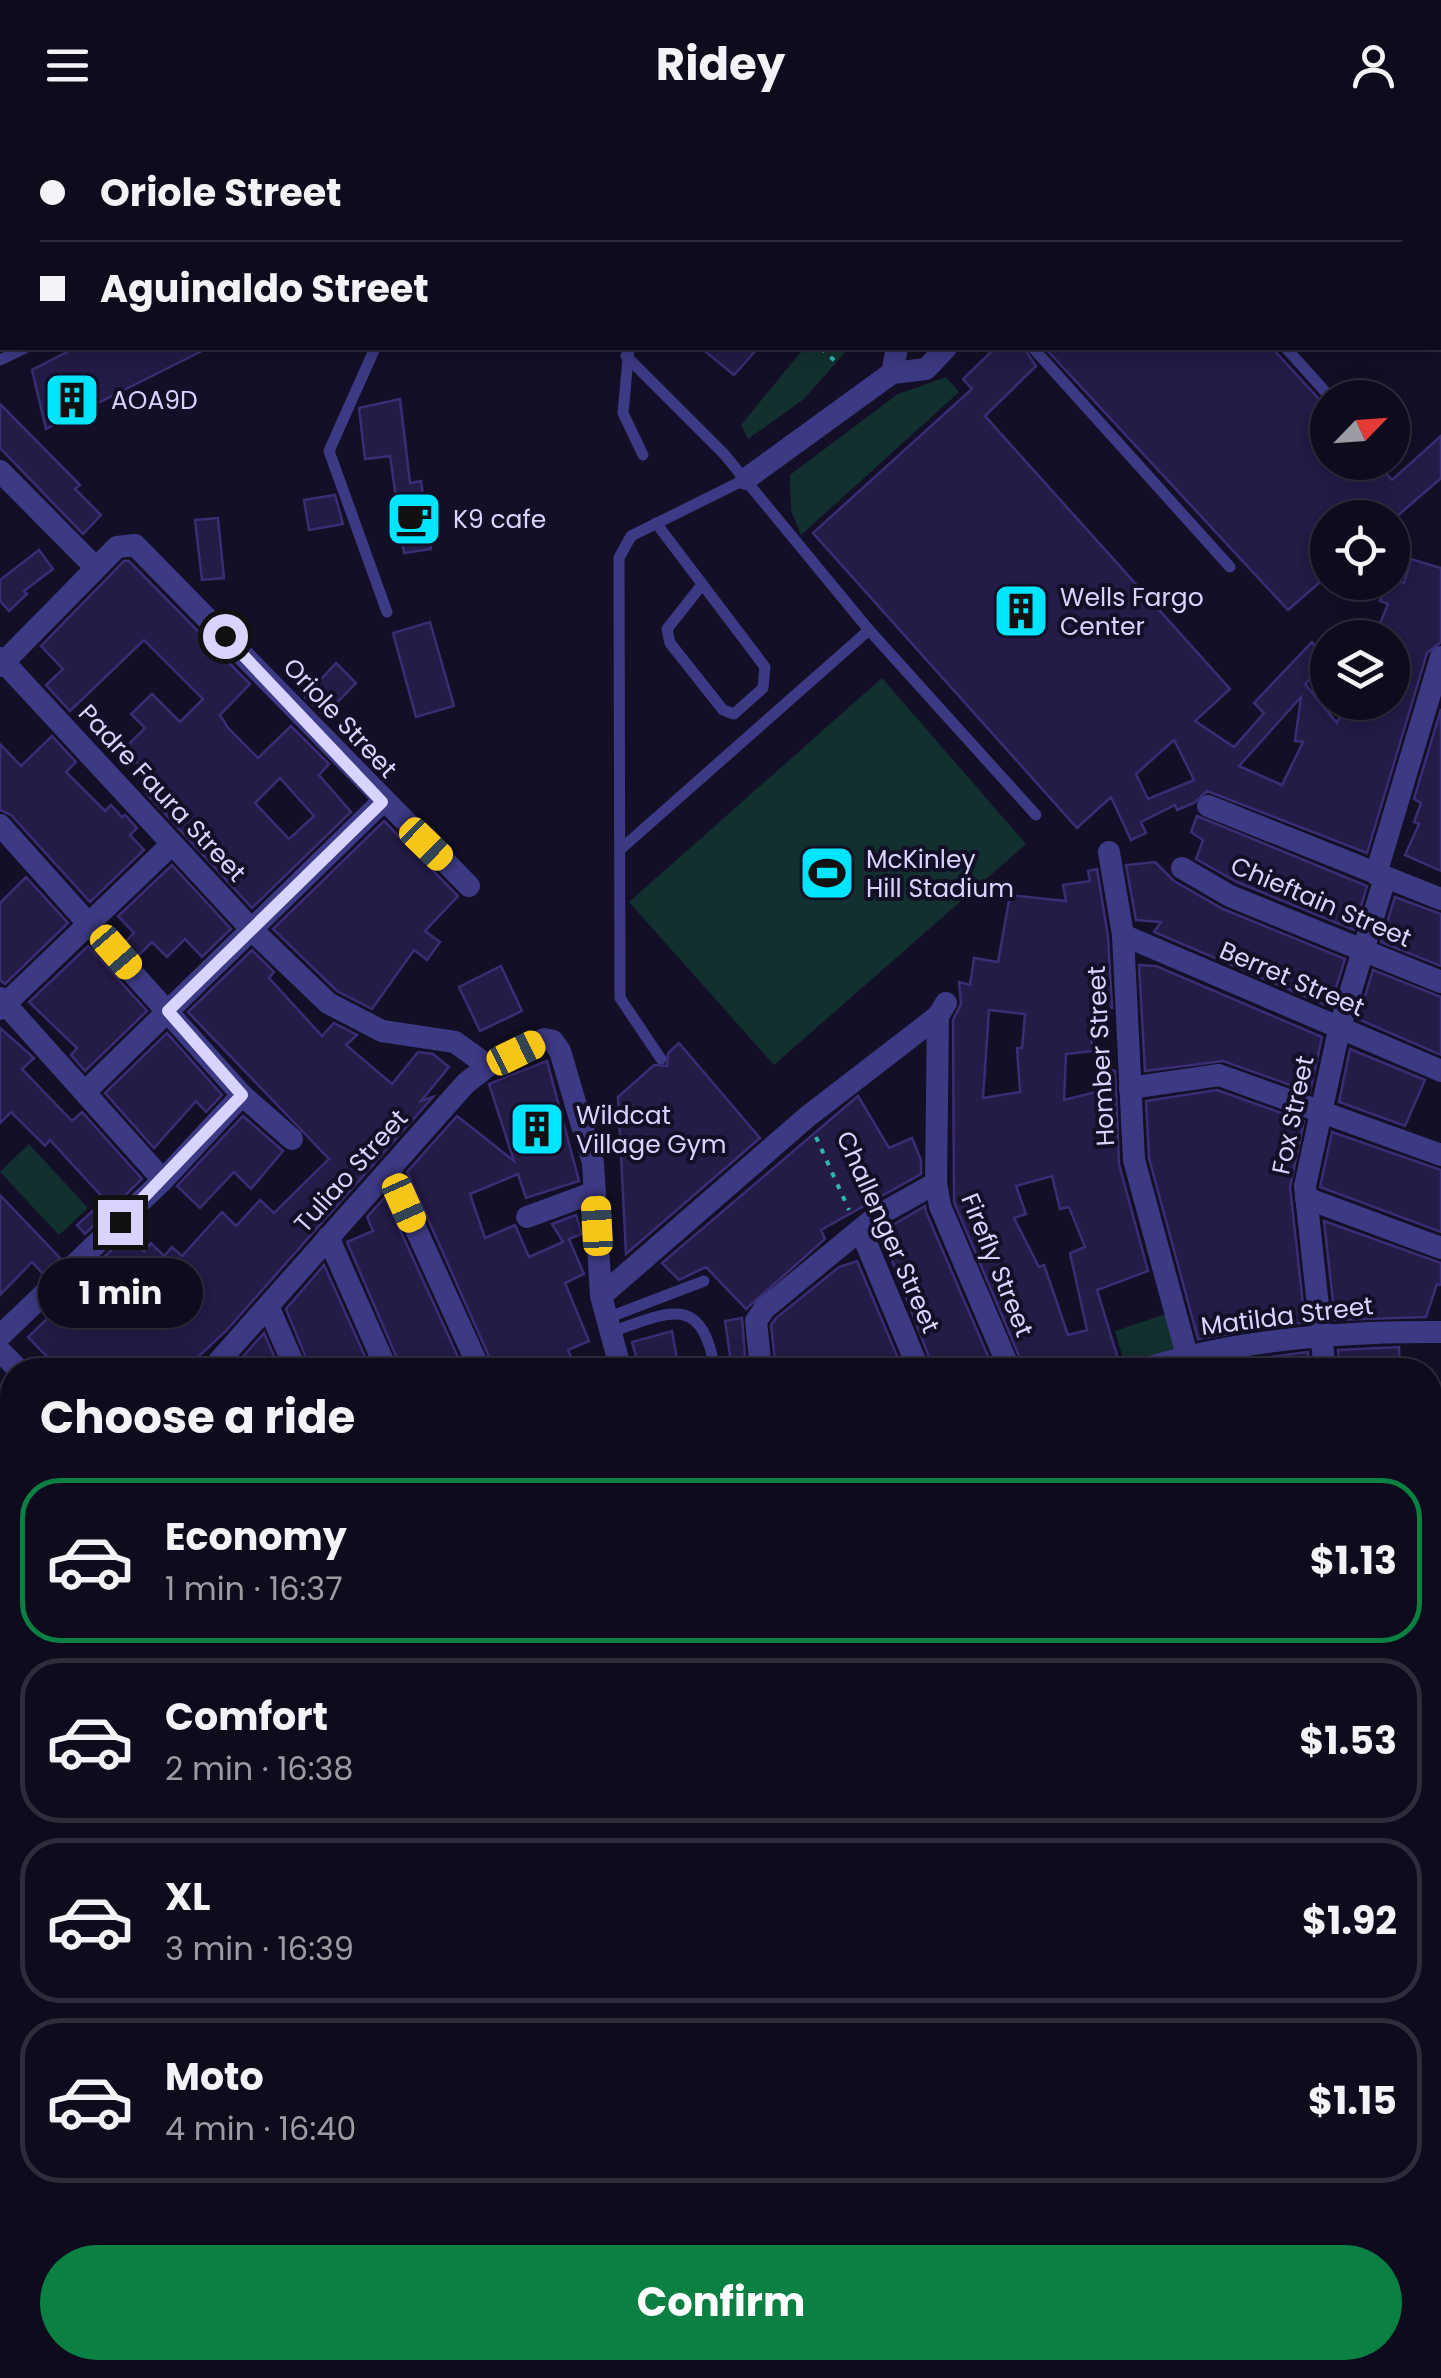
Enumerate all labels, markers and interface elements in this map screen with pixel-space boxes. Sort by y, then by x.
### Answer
text: Ridey [656,33,785,96]
icon: menu [40,38,95,93]
icon: person [1346,38,1401,93]
text: Oriole Street [100,166,342,219]
text: Aguinaldo Street [100,262,429,315]
building icon: AOA9D [42,370,102,430]
north arrow [1310,380,1410,480]
map controls [1310,380,1410,720]
place label: AOA9D [111,383,198,418]
cafe icon: K9 cafe [384,489,444,549]
button: locate [1310,500,1410,600]
place label: K9 cafe [453,502,546,537]
place label: Wells Fargo Center [1060,580,1204,644]
building icon: Wells Fargo Center [991,581,1051,641]
route start [203,614,248,659]
button: layers [1310,620,1410,720]
street label: Oriole Street [275,650,405,786]
street label: Padre Faura Street [70,696,254,890]
car [394,812,458,876]
place label: McKinley Hill Stadium [866,842,1014,906]
sports icon: McKinley Hill Stadium [797,843,857,903]
street label: Chieftain Street [1225,848,1417,956]
car [85,920,147,984]
street label: Berret Street [1214,933,1370,1025]
street label: Homber Street [1079,965,1123,1147]
car [482,1026,550,1080]
street label: Fox Street [1263,1052,1323,1178]
place label: Wildcat Village Gym [576,1098,727,1162]
building icon: Wildcat Village Gym [507,1099,567,1159]
street label: Tuliao Street [286,1102,416,1240]
street label: Challenger Street [828,1125,948,1339]
car [378,1169,430,1237]
street label: Firefly Street [952,1188,1042,1342]
car [580,1195,614,1257]
route end [98,1200,143,1245]
callout: 1 min [38,1257,202,1327]
text: 1 min [79,1270,162,1315]
street label: Matilda Street [1199,1288,1375,1344]
text: Choose a ride [40,1386,355,1449]
text: Economy [165,1510,347,1563]
icon: car [45,1516,135,1606]
text: $1.13 [1310,1534,1397,1587]
text: 1 min · 16:37 [165,1566,343,1611]
text: Comfort [165,1690,328,1743]
icon: car [45,1696,135,1786]
text: $1.53 [1299,1714,1397,1767]
text: 2 min · 16:38 [165,1746,354,1791]
text: XL [165,1870,210,1923]
icon: car [45,1876,135,1966]
text: $1.92 [1302,1894,1397,1947]
text: 3 min · 16:39 [165,1926,354,1971]
text: Moto [165,2050,264,2103]
icon: car [45,2056,135,2146]
text: $1.15 [1308,2074,1397,2127]
text: 4 min · 16:40 [165,2106,356,2151]
button: Confirm [40,2245,1402,2360]

